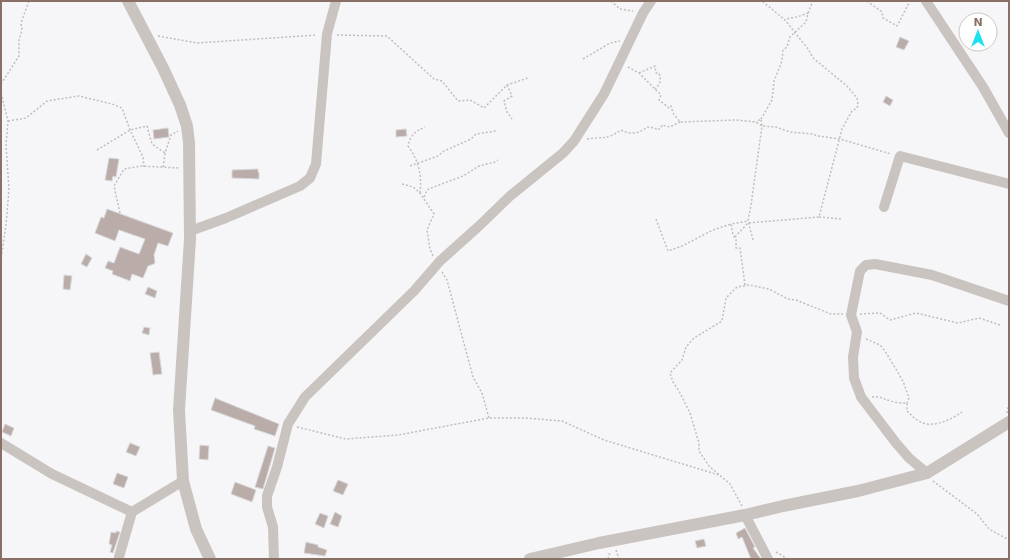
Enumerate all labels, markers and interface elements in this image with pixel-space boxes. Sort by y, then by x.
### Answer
north arrow [958,12,998,52]
text: N [973,16,983,29]

